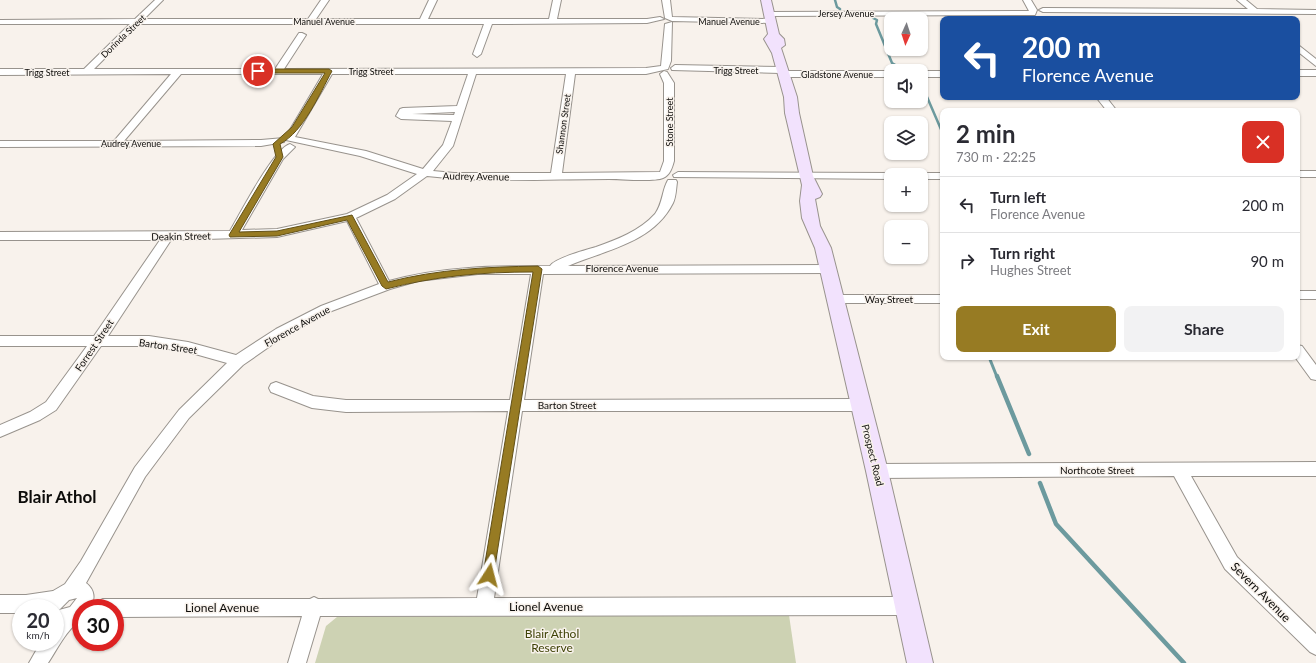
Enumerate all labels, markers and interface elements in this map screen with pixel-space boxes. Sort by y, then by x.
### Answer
street label: Jersey Avenue [818,8,874,19]
street label: Dorinda Street [98,11,148,60]
north arrow [884,12,928,56]
map controls [884,12,928,264]
street label: Manuel Avenue [293,16,355,27]
street label: Manuel Avenue [698,16,760,27]
text: 200 m [1022,30,1101,64]
icon: left [956,32,1008,84]
pin [241,54,275,88]
icon: arrive [247,60,269,82]
button: sound [884,64,928,108]
text: Florence Avenue [1022,64,1154,86]
street label: Trigg Street [713,65,759,76]
street label: Trigg Street [348,66,394,77]
street label: Trigg Street [24,67,70,78]
street label: Gladstone Avenue [801,69,873,80]
street label: Shannon Street [553,93,573,155]
street label: Stone Street [664,97,675,146]
button: layers [884,116,928,160]
text: 2 min [956,119,1016,148]
button: close [1242,121,1284,163]
street label: Audrey Avenue [101,138,161,149]
text: 730 m · 22:25 [956,149,1036,165]
button: + [884,168,928,212]
street label: Audrey Avenue [443,169,509,183]
text: Turn left [990,188,1046,206]
icon: left [956,194,978,216]
text: 200 m [1242,196,1284,214]
text: Florence Avenue [990,206,1085,222]
button: − [884,220,928,264]
street label: Deakin Street [151,229,211,243]
text: Turn right [990,244,1055,262]
icon: right [956,250,978,272]
text: 90 m [1250,252,1284,270]
street label: Florence Avenue [585,262,659,274]
text: Hughes Street [990,262,1071,278]
street label: Way Street [865,293,914,305]
street label: Florence Avenue [262,303,332,349]
button: Exit [956,306,1116,352]
button: Share [1124,306,1284,352]
street label: Forrest Street [72,316,116,373]
street label: Barton Street [138,336,198,356]
street label: Barton Street [538,399,597,411]
street label: Prospect Road [860,423,886,487]
street label: Northcote Street [1060,464,1134,476]
district label: Blair Athol [18,486,96,507]
position arrow [468,554,510,596]
street label: Severn Avenue [1228,559,1294,625]
speed limit sign: 30 [72,599,124,651]
street label: Lionel Avenue [509,599,583,614]
street label: Lionel Avenue [185,600,259,615]
text: 20 [26,608,50,632]
park label: Blair Athol Reserve [525,626,579,655]
text: km/h [26,629,50,641]

